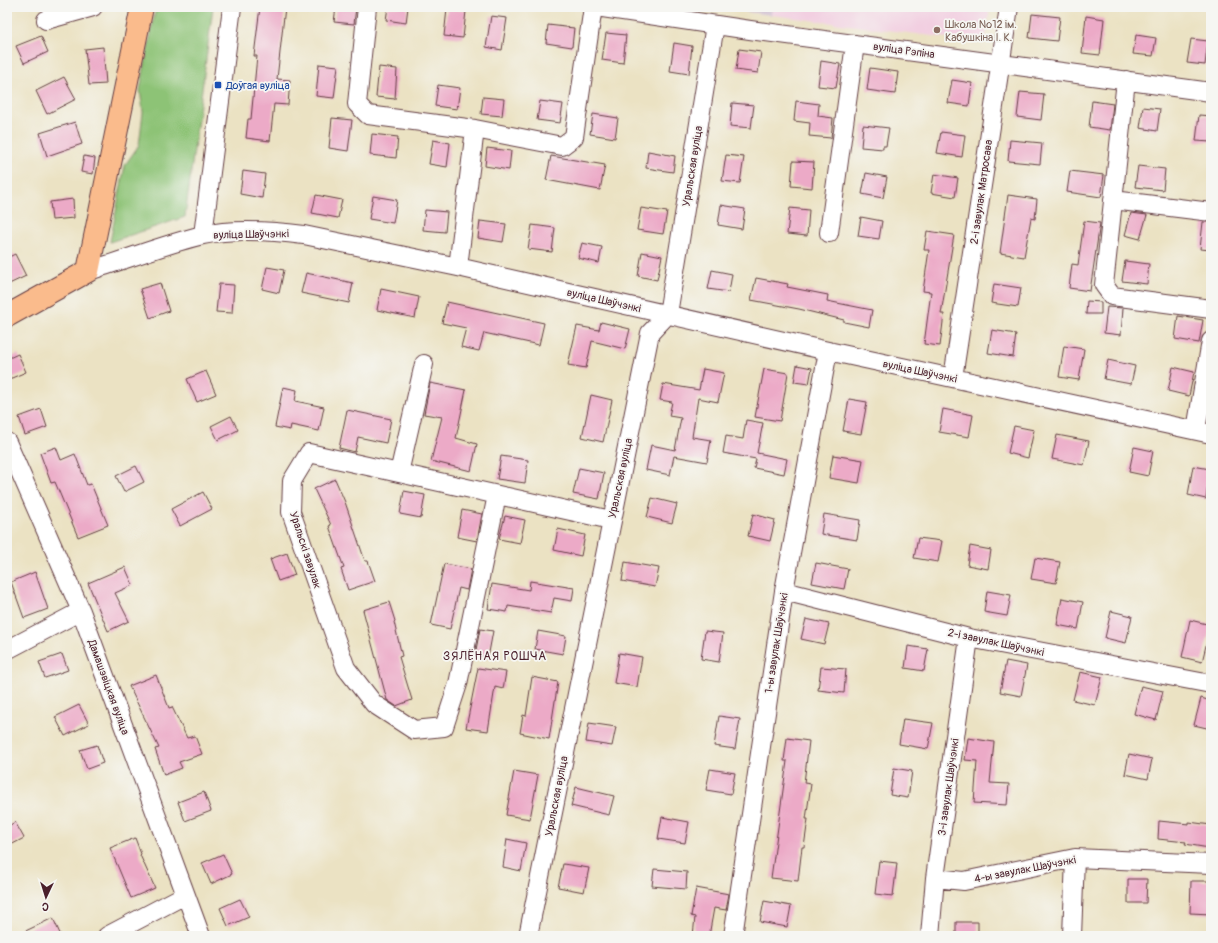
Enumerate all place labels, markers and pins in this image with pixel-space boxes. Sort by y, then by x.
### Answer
place label: Школа №12 ім. Кабушкіна І. К. [945,18,1017,44]
marker: Школа №12 ім. Кабушкіна І. К. [932,25,942,35]
place label: Доўгая вуліца [225,79,290,92]
marker: Доўгая вуліца [213,80,223,90]

